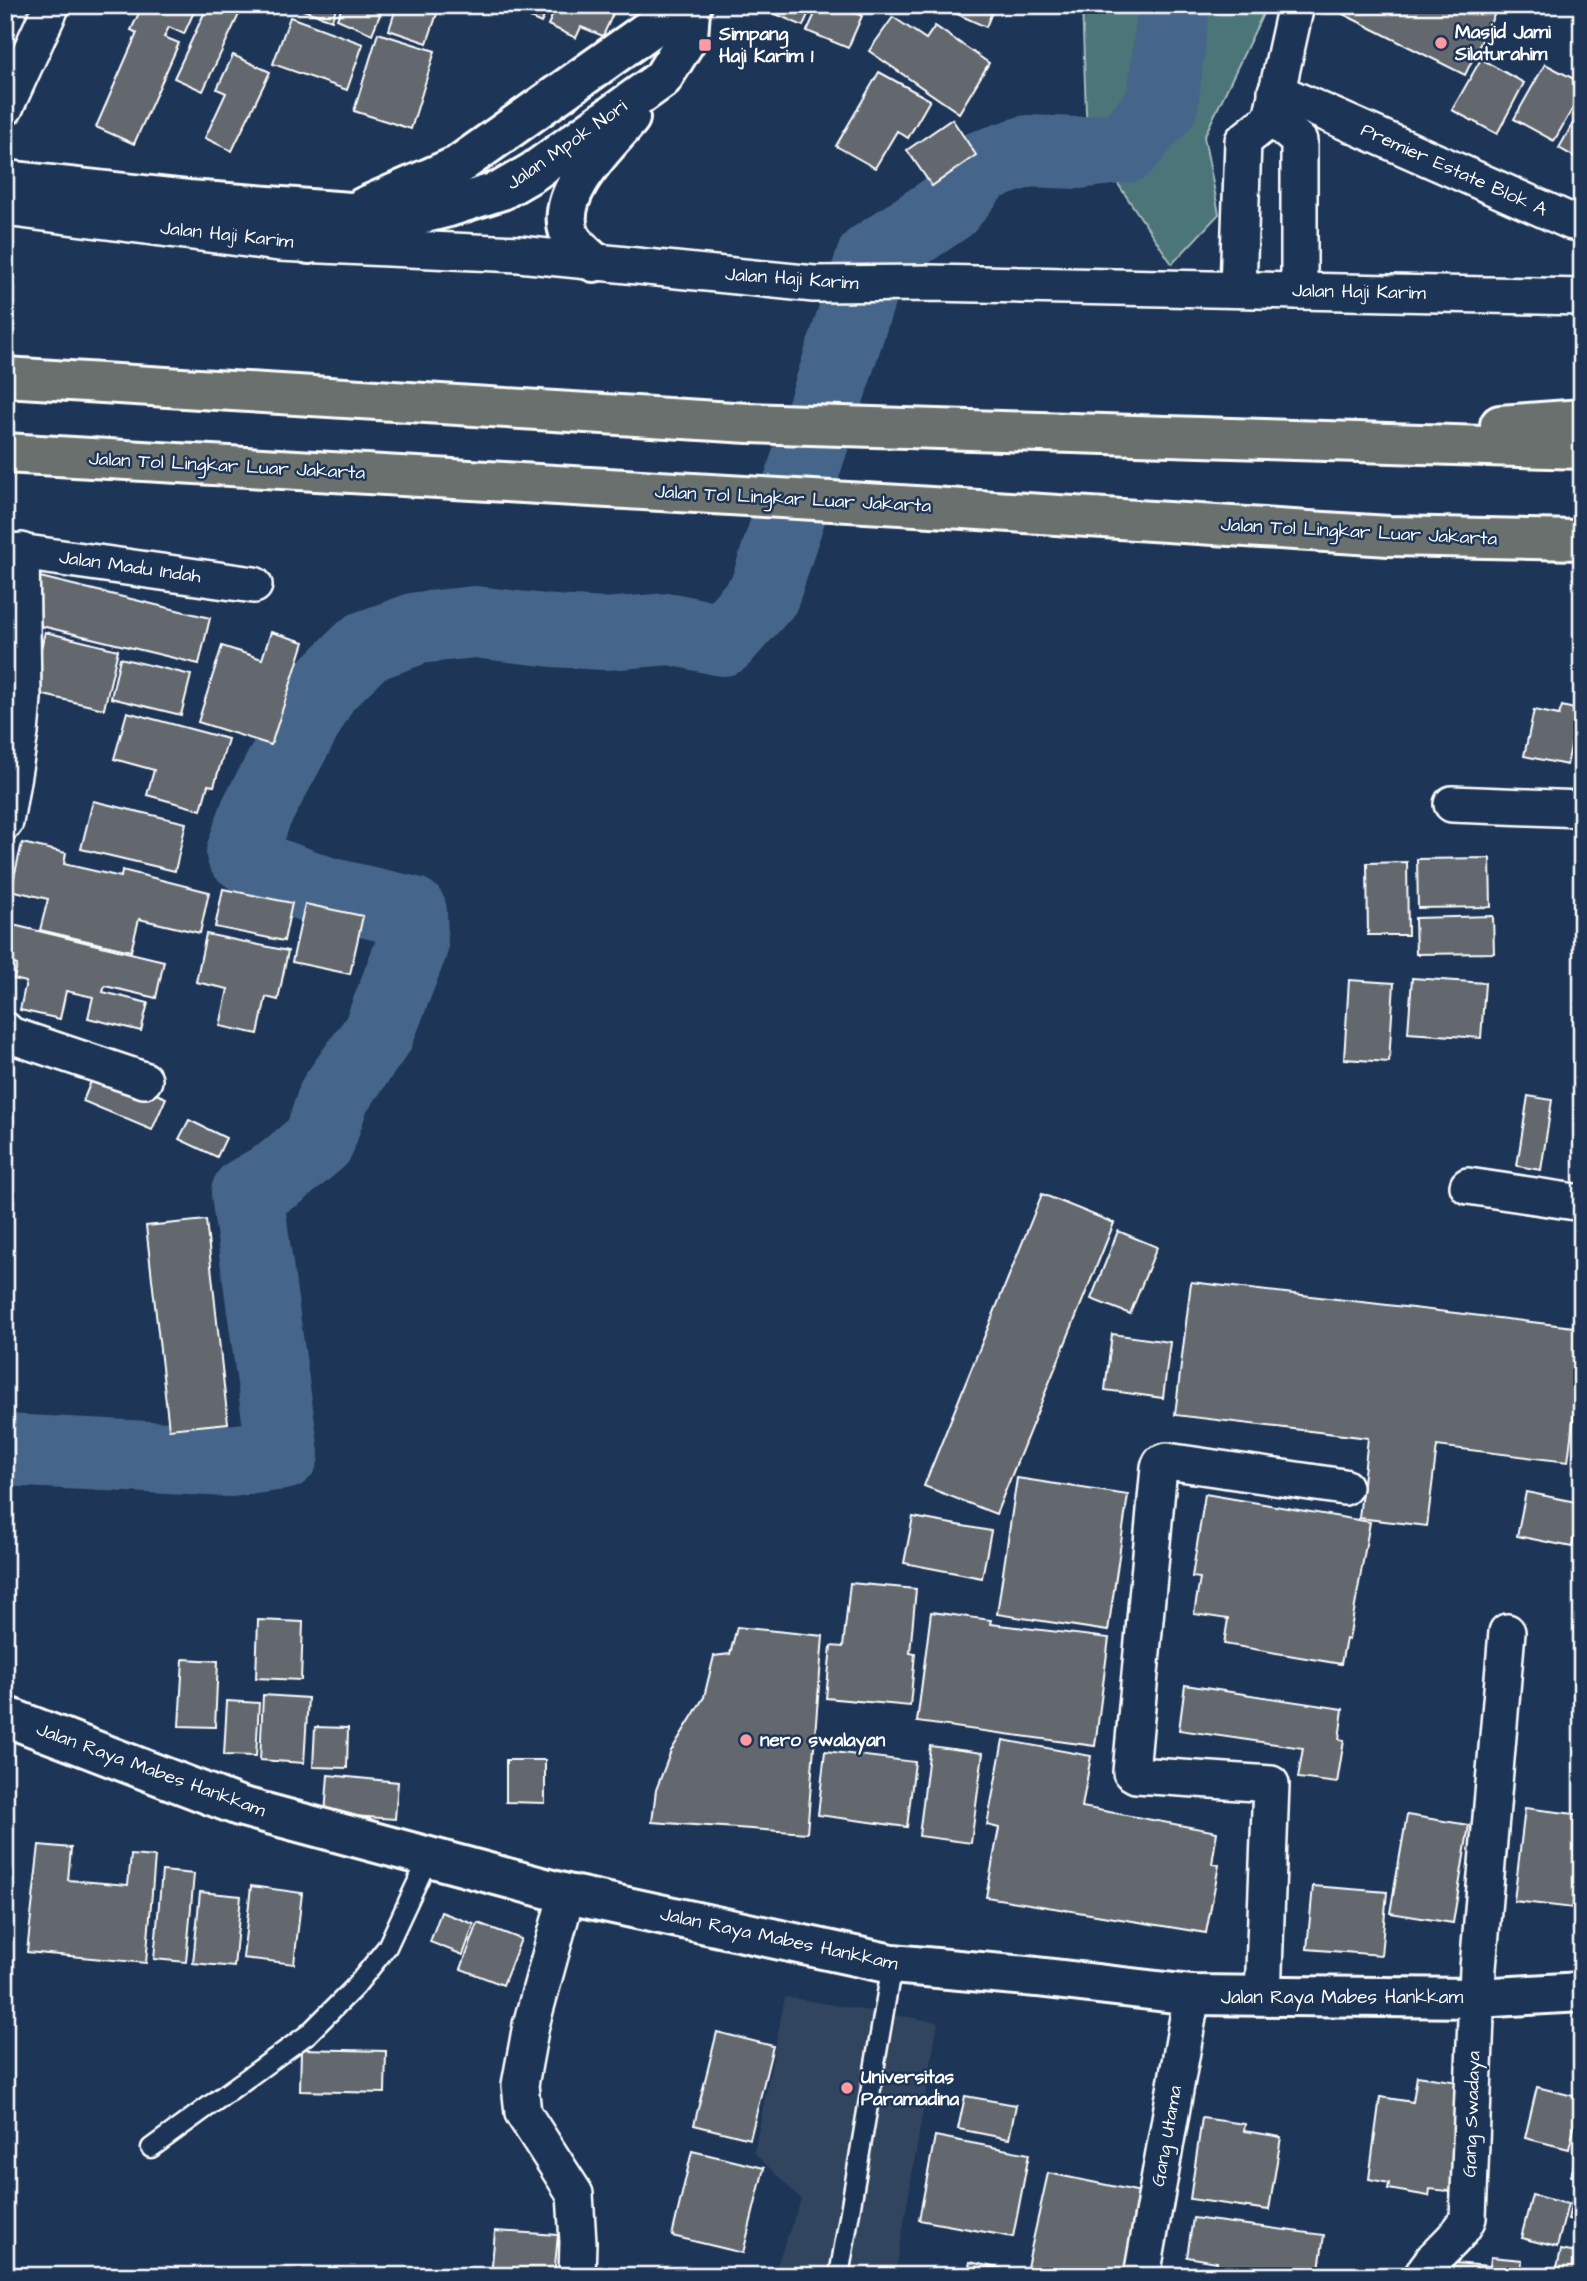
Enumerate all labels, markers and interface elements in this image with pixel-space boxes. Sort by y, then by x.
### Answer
place label: Masjid Jami Silaturahim [1454,19,1551,68]
place label: Simpang Haji Karim 1 [718,21,814,70]
marker: Masjid Jami Silaturahim [1433,35,1449,51]
marker: Simpang Haji Karim 1 [697,37,713,53]
street label: Jalan Mpok Nori [501,93,633,197]
street label: Premier Estate Blok A [1357,117,1551,223]
street label: Jalan Haji Karim [159,215,295,255]
street label: Jalan Haji Karim [724,261,860,297]
street label: Jalan Haji Karim [1292,277,1426,307]
street label: Jalan Tol Lingkar Luar Jakarta [88,445,366,488]
street label: Jalan Tol Lingkar Luar Jakarta [654,478,932,521]
street label: Jalan Tol Lingkar Luar Jakarta [1220,511,1498,554]
street label: Jalan Madu Indah [57,544,203,590]
street label: Jalan Raya Mabes Hankkam [32,1716,270,1825]
place label: nero swalayan [760,1727,886,1755]
marker: nero swalayan [738,1732,754,1748]
street label: Jalan Raya Mabes Hankkam [657,1901,901,1978]
street label: Jalan Raya Mabes Hankkam [1221,1984,1463,2012]
street label: Gang Swadaya [1456,2050,1489,2178]
place label: Universitas Paramadina [861,2064,960,2113]
marker: Universitas Paramadina [839,2080,855,2096]
street label: Gang Utama [1145,2083,1190,2189]

